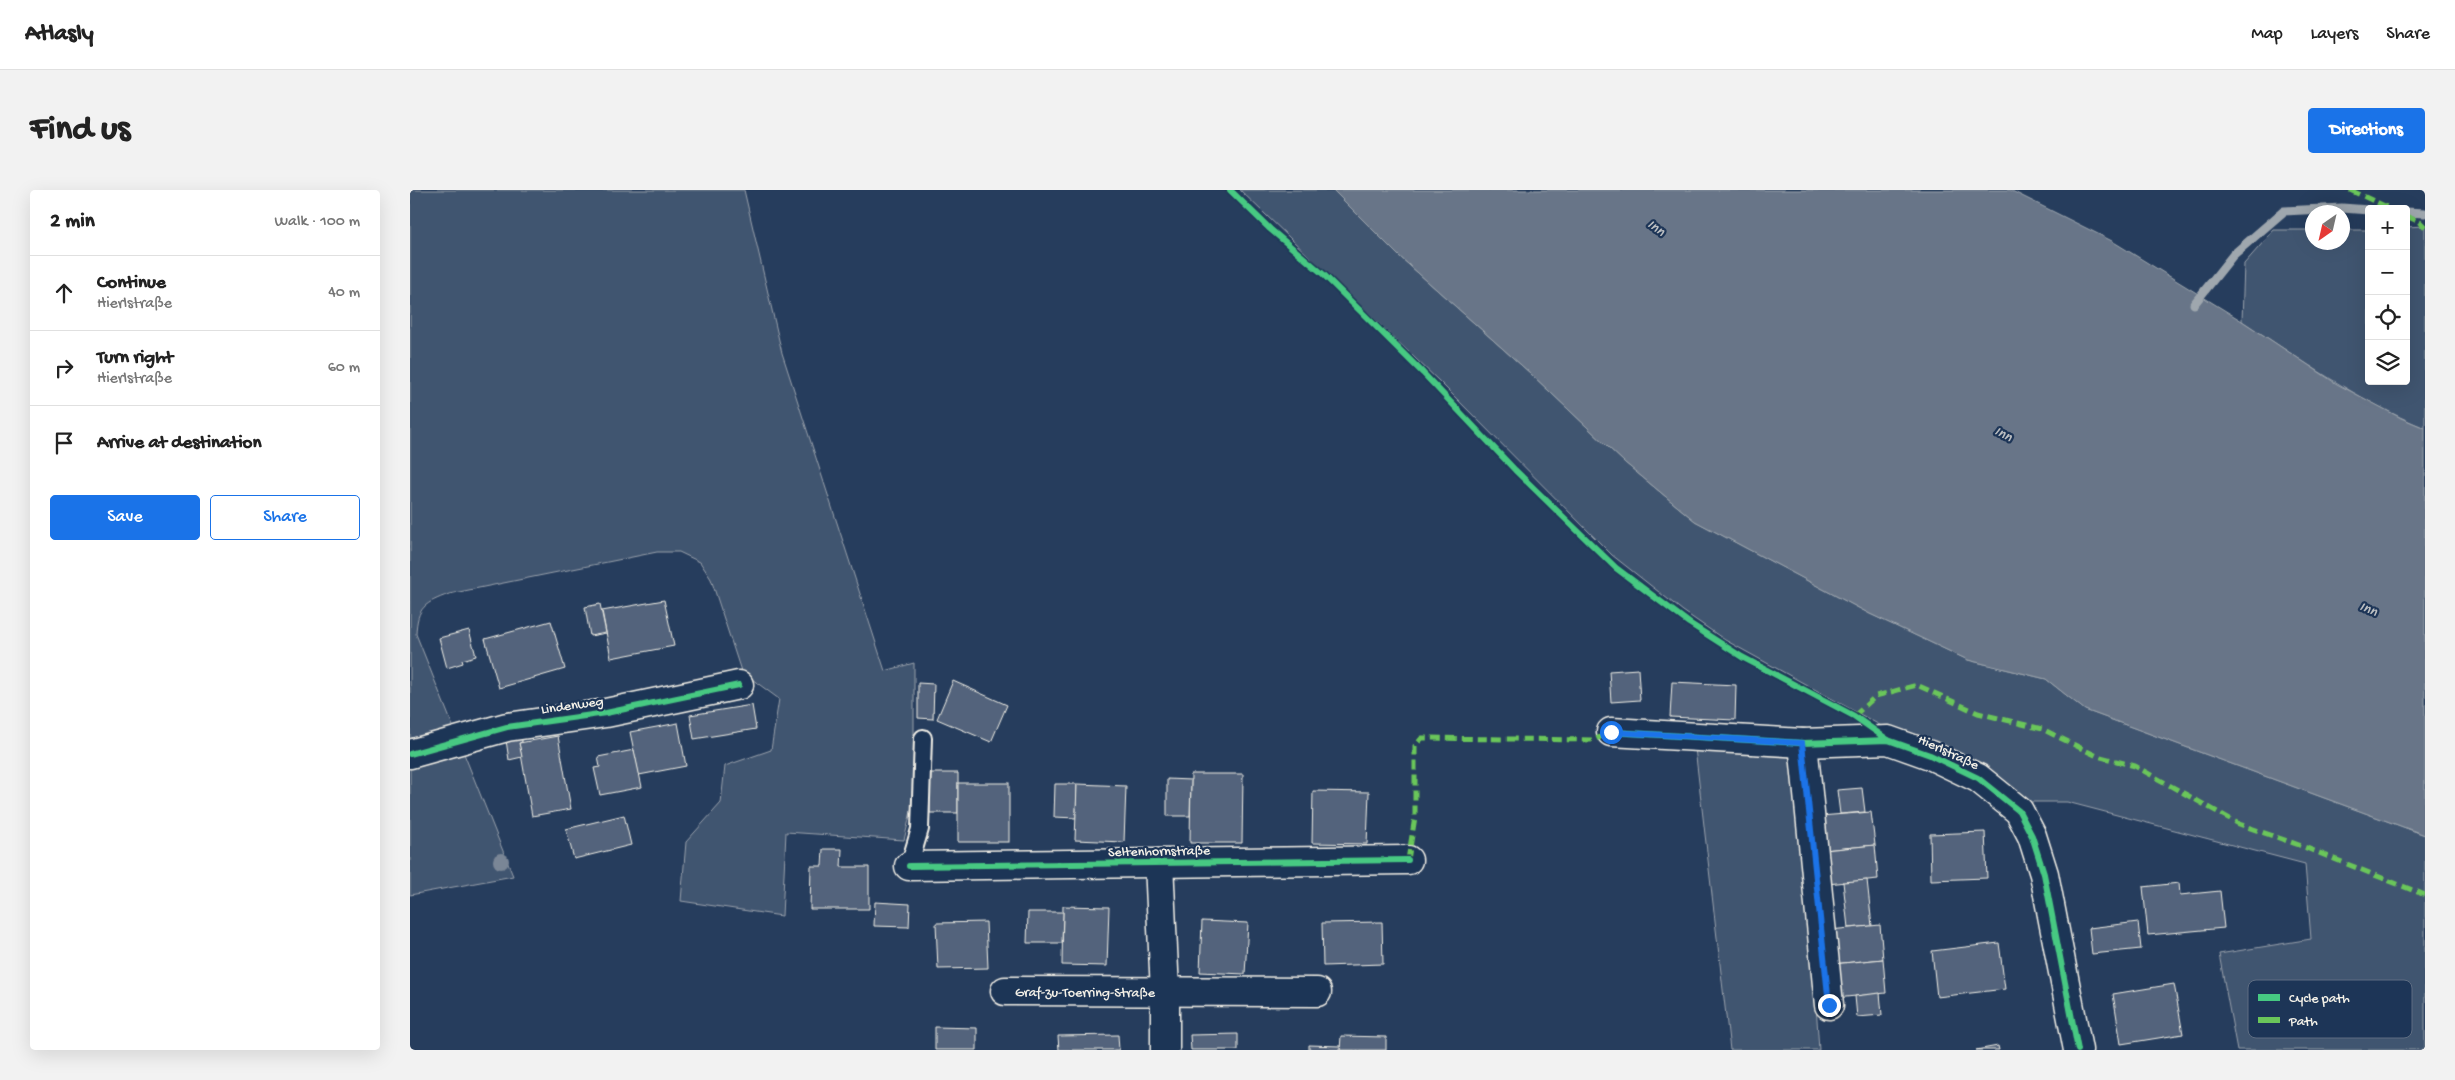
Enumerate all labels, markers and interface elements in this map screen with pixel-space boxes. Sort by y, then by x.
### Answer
text: Atlasly [25,20,94,49]
text: Map [2251,24,2283,45]
text: Layers [2311,24,2358,45]
text: Share [2386,24,2430,45]
button: Directions [2308,108,2425,153]
text: Find us [30,110,130,151]
north arrow [2305,205,2350,250]
map controls [2365,205,2410,385]
button: + [2365,205,2410,250]
text: 2 min [50,210,95,235]
text: Walk · 100 m [274,213,360,232]
water label: Inn [1643,216,1669,242]
button: − [2365,250,2410,295]
text: Continue [97,272,166,295]
icon: ahead [50,279,78,307]
text: 40 m [328,284,360,303]
text: Hierlstraße [97,295,172,314]
button: locate [2365,295,2410,340]
button: layers [2365,340,2410,385]
text: Turn right [97,347,173,370]
icon: right [50,354,78,382]
text: 60 m [328,359,360,378]
text: Hierlstraße [97,370,172,389]
water label: Inn [1991,423,2016,447]
icon: arrive [50,429,78,457]
text: Arrive at destination [97,432,261,455]
button: Save [50,495,200,540]
button: Share [210,495,360,540]
water label: Inn [2356,598,2381,622]
street label: Lindenweg [540,694,605,719]
route start [1600,721,1623,744]
street label: Hierlstraße [1915,732,1982,775]
street label: Seltenhornstraße [1108,843,1211,862]
legend [2248,980,2412,1038]
street label: Graf-zu-Toerring-Straße [1015,985,1156,1002]
text: Cycle path [2289,991,2350,1008]
route end [1818,994,1841,1017]
text: Path [2288,1014,2318,1031]

